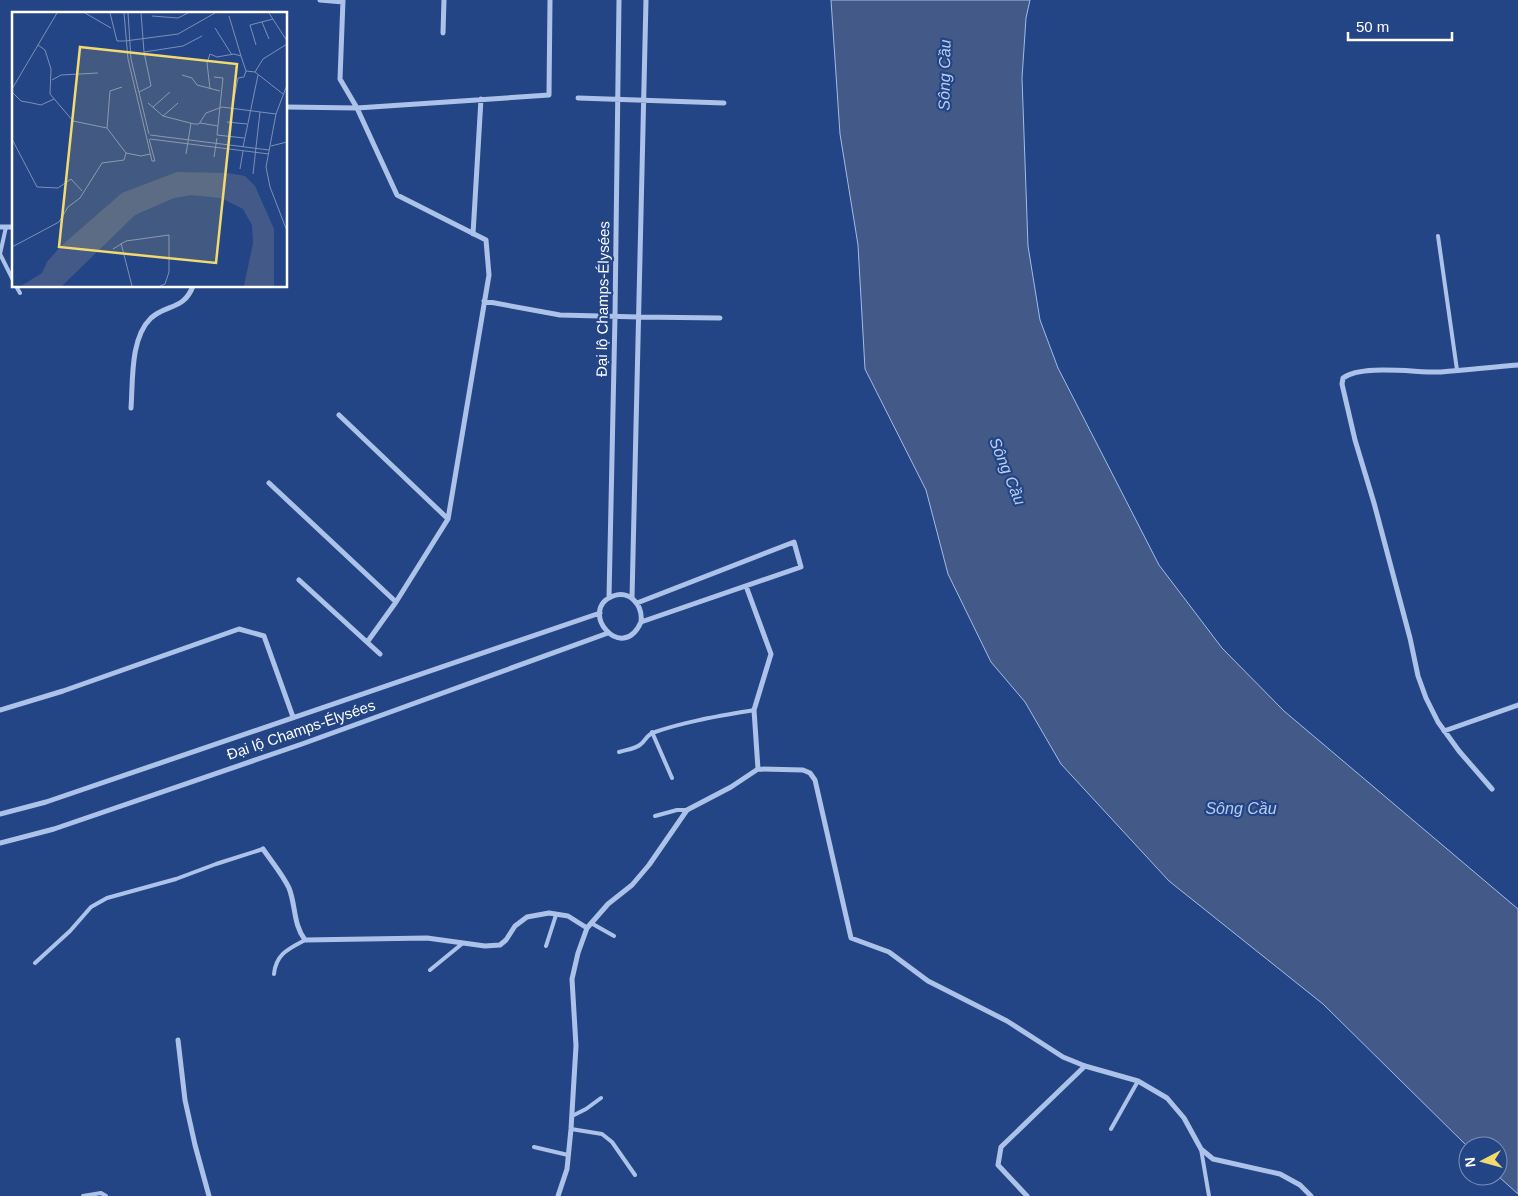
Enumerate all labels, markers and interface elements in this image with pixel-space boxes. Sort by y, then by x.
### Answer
scale bar [1348,10,1452,42]
inset map [12,12,288,288]
text: 50 m [1356,18,1389,35]
water label: Sông Cầu [935,39,954,111]
street label: Đại lộ Champs-Élysées [593,221,612,377]
water label: Sông Cầu [986,435,1029,507]
street label: Đại lộ Champs-Élysées [224,696,377,763]
water label: Sông Cầu [1205,800,1277,817]
north arrow [1458,1136,1508,1186]
text: N [1462,1156,1479,1168]

